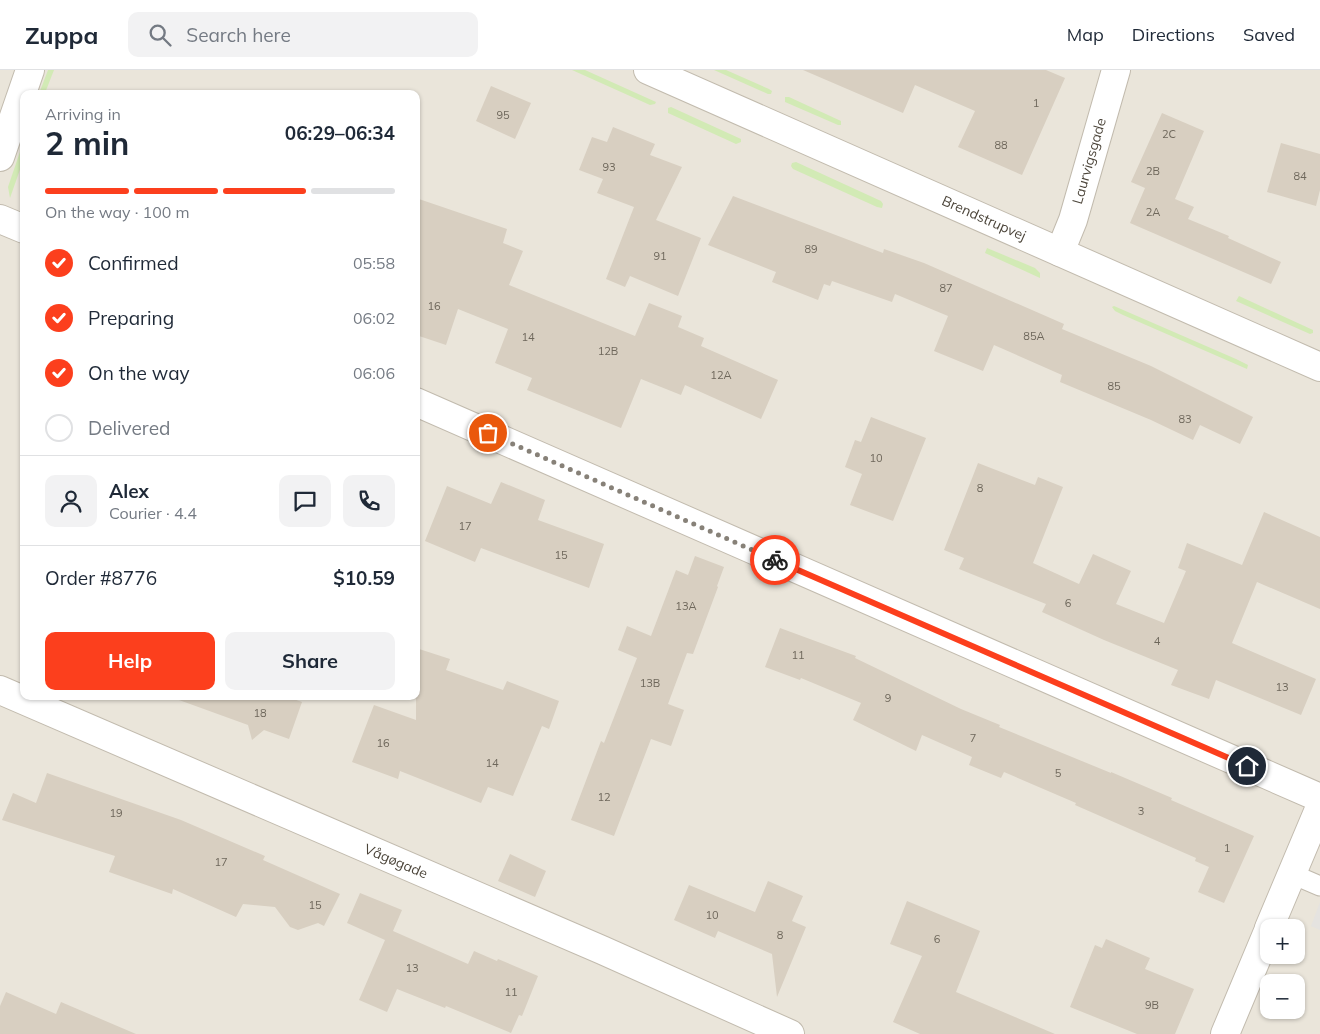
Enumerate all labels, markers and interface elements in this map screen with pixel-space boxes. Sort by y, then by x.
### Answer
search box [128,12,478,57]
text: Zuppa [25,20,98,50]
icon: search [146,21,174,49]
text: Search here [186,23,291,47]
text: Map [1067,23,1104,46]
text: Directions [1132,23,1215,46]
text: Saved [1243,23,1295,46]
house number: 1 [1033,96,1039,110]
text: Arriving in [45,104,121,124]
house number: 95 [496,108,510,122]
street label: Laurvigsgade [1068,116,1110,206]
text: 06:29–06:34 [285,121,395,145]
text: 2 min [45,123,129,163]
house number: 2C [1162,127,1176,141]
house number: 88 [994,138,1008,152]
house number: 93 [602,160,616,174]
house number: 2B [1146,164,1160,178]
house number: 84 [1293,169,1307,183]
street label: Brendstrupvej [939,191,1029,245]
text: On the way · 100 m [45,202,190,222]
house number: 2A [1146,205,1160,219]
house number: 89 [804,242,818,256]
icon: check [45,249,73,277]
house number: 91 [653,249,667,263]
text: Confirmed [88,251,179,275]
text: 05:58 [353,253,395,273]
house number: 87 [939,281,953,295]
house number: 16 [427,299,441,313]
icon: check [45,304,73,332]
text: Preparing [88,306,174,330]
text: 06:02 [353,308,395,328]
house number: 85A [1023,329,1045,343]
house number: 14 [521,330,535,344]
house number: 12B [598,344,618,358]
icon: check [45,359,73,387]
text: On the way [88,361,190,385]
text: 06:06 [353,363,395,383]
house number: 12A [710,368,732,382]
house number: 85 [1107,379,1121,393]
pin [467,412,509,454]
house number: 83 [1178,412,1192,426]
text: Delivered [88,416,170,440]
icon: bag [474,419,502,447]
house number: 10 [869,451,883,465]
button: person [45,475,97,527]
button: chat [279,475,331,527]
button: phone [343,475,395,527]
text: Alex [109,479,149,503]
house number: 8 [977,481,984,495]
text: Courier · 4.4 [109,503,197,523]
house number: 17 [458,519,472,533]
courier [750,535,800,585]
icon: bike [761,546,789,574]
house number: 15 [554,548,568,562]
text: Order #8776 [45,566,157,590]
text: $10.59 [333,566,395,590]
house number: 6 [1065,596,1072,610]
house number: 13A [675,599,697,613]
button: Help [45,632,215,690]
button: Share [225,632,395,690]
house number: 4 [1154,634,1161,648]
house number: 11 [791,648,805,662]
house number: 13B [640,676,660,690]
house number: 13 [1275,680,1289,694]
house number: 9 [885,691,891,705]
house number: 18 [253,706,267,720]
house number: 7 [970,731,976,745]
house number: 16 [376,736,390,750]
pin [1226,745,1268,787]
icon: home [1233,752,1261,780]
house number: 14 [485,756,499,770]
house number: 5 [1055,766,1062,780]
house number: 12 [597,790,611,804]
house number: 3 [1138,804,1144,818]
house number: 19 [109,806,123,820]
street label: Vågøgade [361,840,431,882]
house number: 1 [1224,841,1230,855]
house number: 17 [214,855,228,869]
house number: 15 [308,898,322,912]
house number: 10 [705,908,719,922]
map controls [1260,919,1305,1019]
button: + [1260,919,1305,964]
house number: 8 [777,928,784,942]
house number: 6 [934,932,941,946]
house number: 13 [405,961,419,975]
button: − [1260,974,1305,1019]
house number: 11 [504,985,518,999]
house number: 9B [1145,998,1159,1012]

